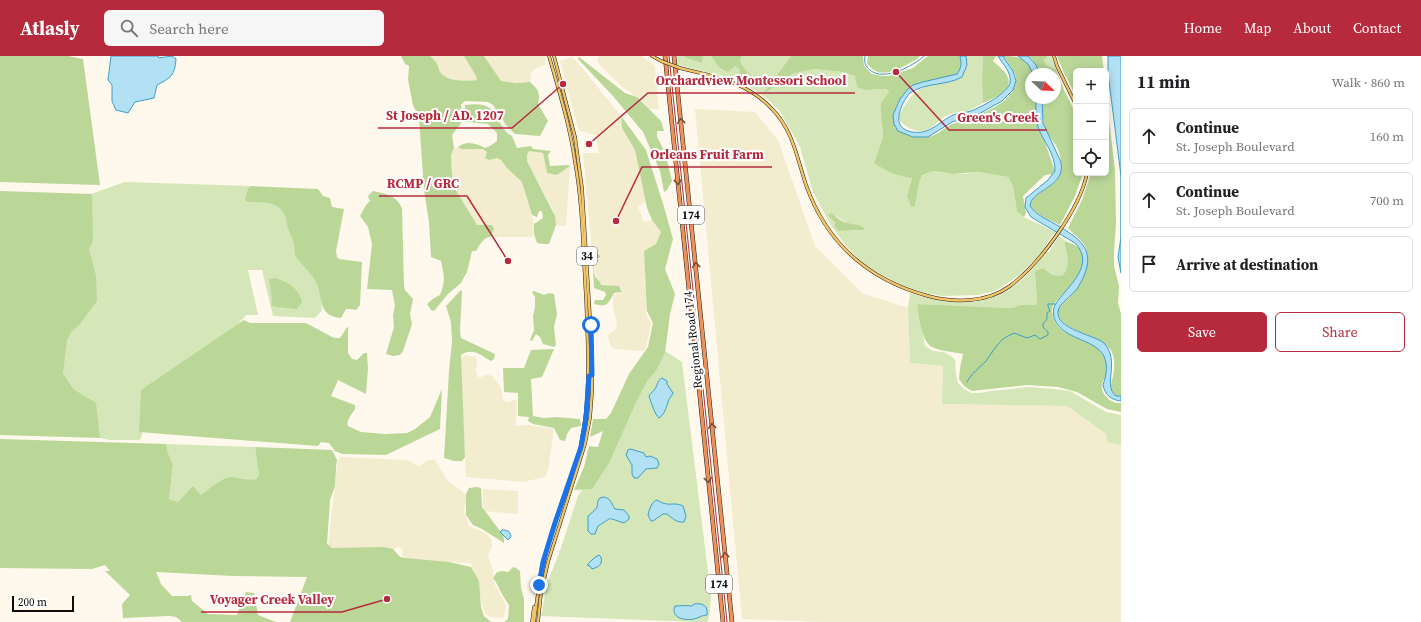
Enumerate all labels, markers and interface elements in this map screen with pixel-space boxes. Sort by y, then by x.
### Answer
search box [104,10,384,46]
text: Atlasly [20,15,80,41]
icon: search [118,17,140,39]
text: Search here [150,18,229,39]
text: Home [1184,18,1222,38]
text: Map [1244,18,1271,38]
text: About [1293,18,1331,38]
text: Contact [1353,18,1401,38]
callout: Orchardview Montessori School [648,68,855,93]
north arrow [1025,68,1061,104]
map controls [1073,68,1109,176]
button: + [1073,68,1109,104]
text: 11 min [1137,70,1190,94]
text: Orchardview Montessori School [656,72,846,89]
text: Walk · 860 m [1332,74,1405,91]
callout: St Joseph / AD. 1207 [378,103,512,128]
button: − [1073,104,1109,140]
callout: Green's Creek [949,105,1047,130]
text: St Joseph / AD. 1207 [386,107,504,124]
text: Green's Creek [957,109,1039,126]
text: Continue [1176,117,1239,138]
one-way arrow [676,118,685,125]
icon: ahead [1138,125,1160,147]
text: 160 m [1370,128,1404,145]
text: St. Joseph Boulevard [1176,138,1295,155]
button: locate [1073,140,1109,176]
callout: Orleans Fruit Farm [642,142,772,167]
text: Orleans Fruit Farm [650,146,764,163]
callout: RCMP / GRC [379,171,467,196]
text: RCMP / GRC [387,175,459,192]
one-way arrow [674,179,683,185]
text: Continue [1176,181,1239,202]
icon: ahead [1138,189,1160,211]
text: 700 m [1370,192,1404,209]
text: St. Joseph Boulevard [1176,202,1295,219]
road number: 174 [678,206,704,224]
road number: 34 [577,247,597,265]
icon: arrive [1138,253,1160,275]
text: Arrive at destination [1176,254,1318,275]
one-way arrow [691,262,700,268]
street label: Regional Road 174 [680,290,706,390]
button: Save [1137,312,1267,352]
button: Share [1275,312,1405,352]
route start [582,316,600,334]
one-way arrow [708,423,717,429]
one-way arrow [704,477,713,483]
one-way arrow [721,552,730,558]
road number: 174 [706,575,732,593]
route end [530,576,548,594]
callout: Voyager Creek Valley [201,587,342,612]
text: Voyager Creek Valley [210,591,334,608]
scale bar [12,594,74,613]
text: 200 m [18,595,47,610]

